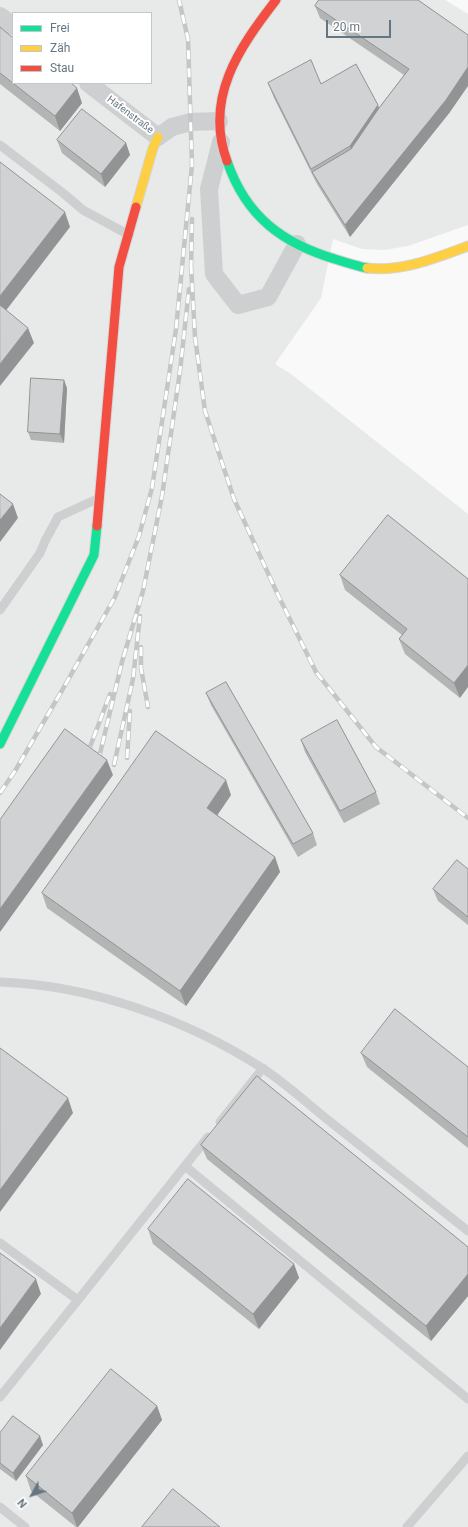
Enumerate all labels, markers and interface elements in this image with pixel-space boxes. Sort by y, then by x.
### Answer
legend [12,12,152,84]
scale bar [328,12,393,38]
text: 20 m [333,20,360,34]
text: Frei [50,21,70,35]
text: Zäh [50,41,70,55]
text: Stau [50,61,74,75]
street label: Hafenstraße [104,94,156,136]
north arrow [12,1475,52,1515]
text: N [15,1496,30,1510]

